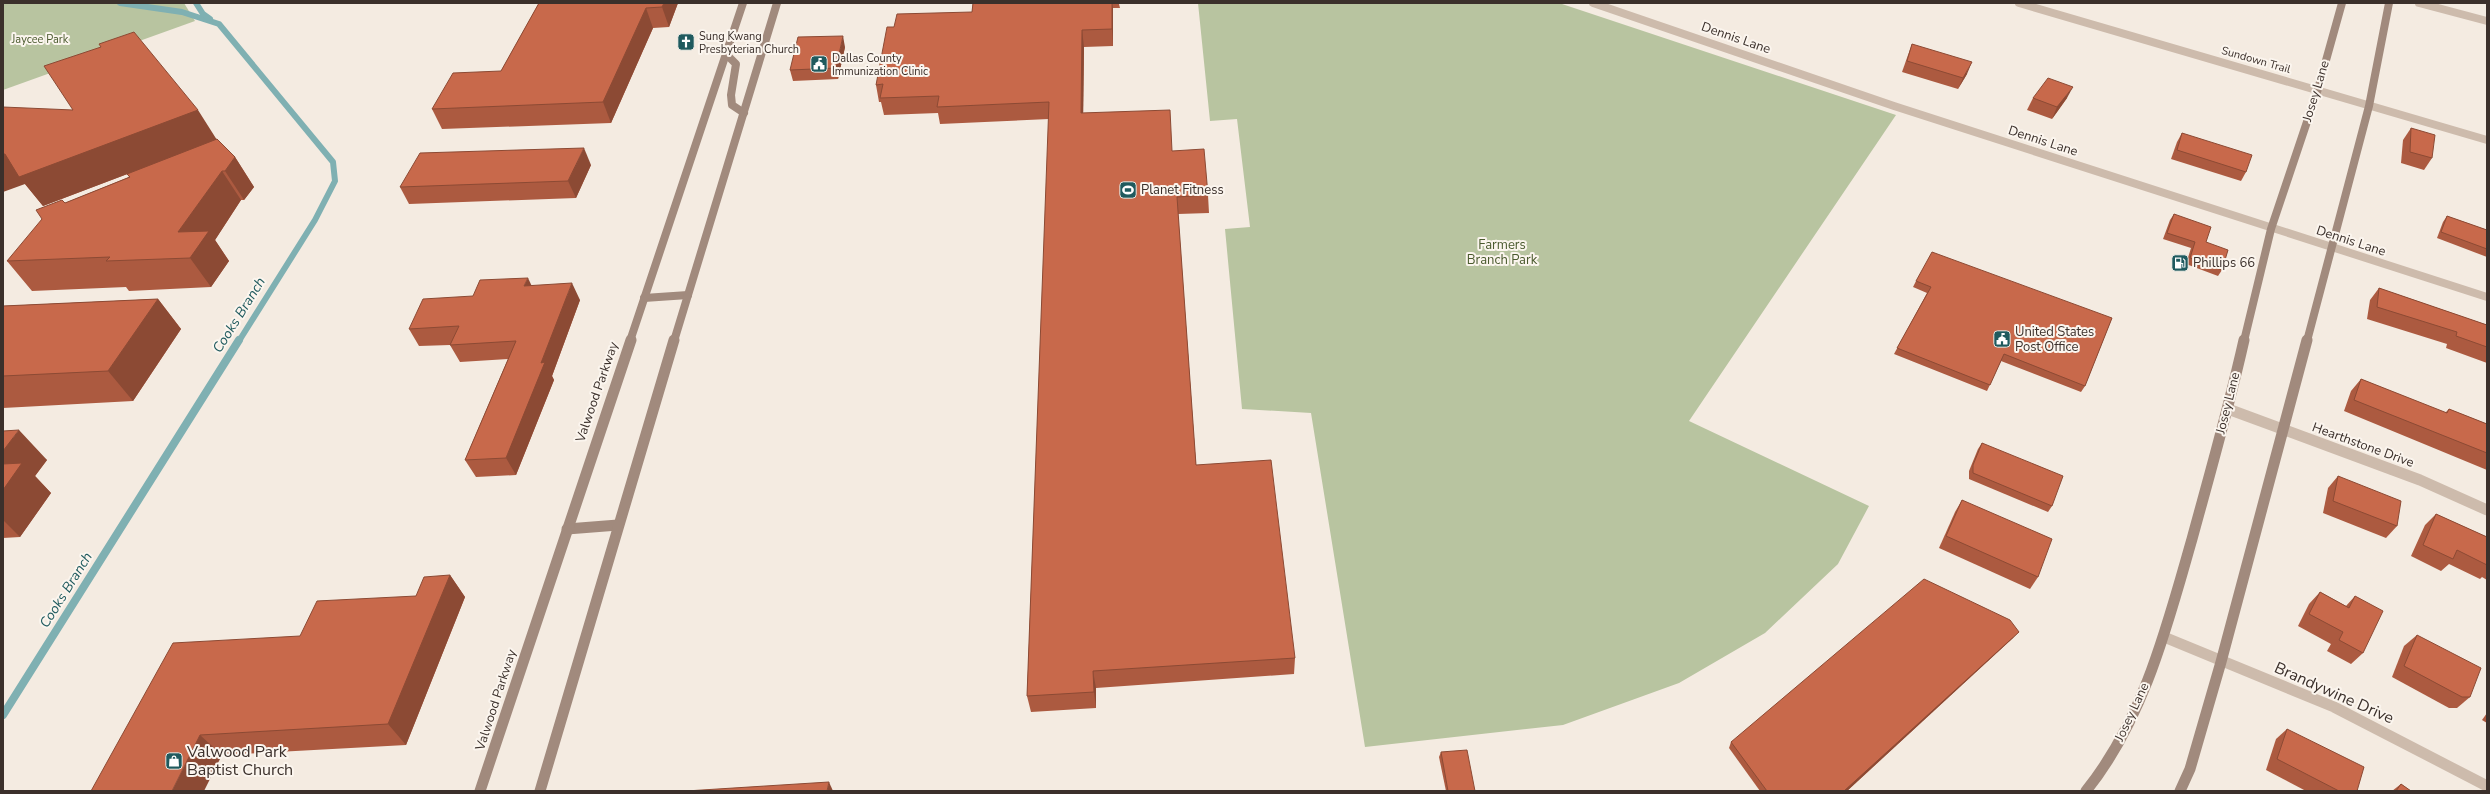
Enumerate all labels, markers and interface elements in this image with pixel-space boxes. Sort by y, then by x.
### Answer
street label: Dennis Lane [1699,18,1773,58]
place label: Sung Kwang Presbyterian Church [699,29,799,57]
park label: Jaycee Park [11,32,69,47]
church icon: Sung Kwang Presbyterian Church [676,32,696,52]
street label: Sundown Trail [2220,43,2293,77]
place label: Dallas County Immunization Clinic [832,51,928,79]
public building icon: Dallas County Immunization Clinic [809,54,829,74]
street label: Josey Lane [2298,58,2334,125]
street label: Dennis Lane [2006,121,2080,161]
sports icon: Planet Fitness [1118,180,1138,200]
place label: Planet Fitness [1141,181,1224,199]
street label: Dennis Lane [2314,221,2388,261]
park label: Farmers Branch Park [1467,236,1538,269]
fuel station icon: Phillips 66 [2170,253,2190,273]
place label: Phillips 66 [2193,254,2255,272]
water label: Cooks Branch [208,273,270,356]
place label: United States Post Office [2015,323,2094,356]
public building icon: United States Post Office [1992,329,2012,349]
street label: Valwood Parkway [571,339,623,446]
street label: Josey Lane [2211,370,2244,437]
street label: Hearthstone Drive [2310,418,2416,472]
water label: Cooks Branch [35,548,97,631]
street label: Valwood Parkway [471,647,521,754]
street label: Brandywine Drive [2271,657,2397,729]
street label: Josey Lane [2110,680,2153,745]
place label: Valwood Park Baptist Church [186,741,293,781]
shop icon: Valwood Park Baptist Church [164,751,184,771]

